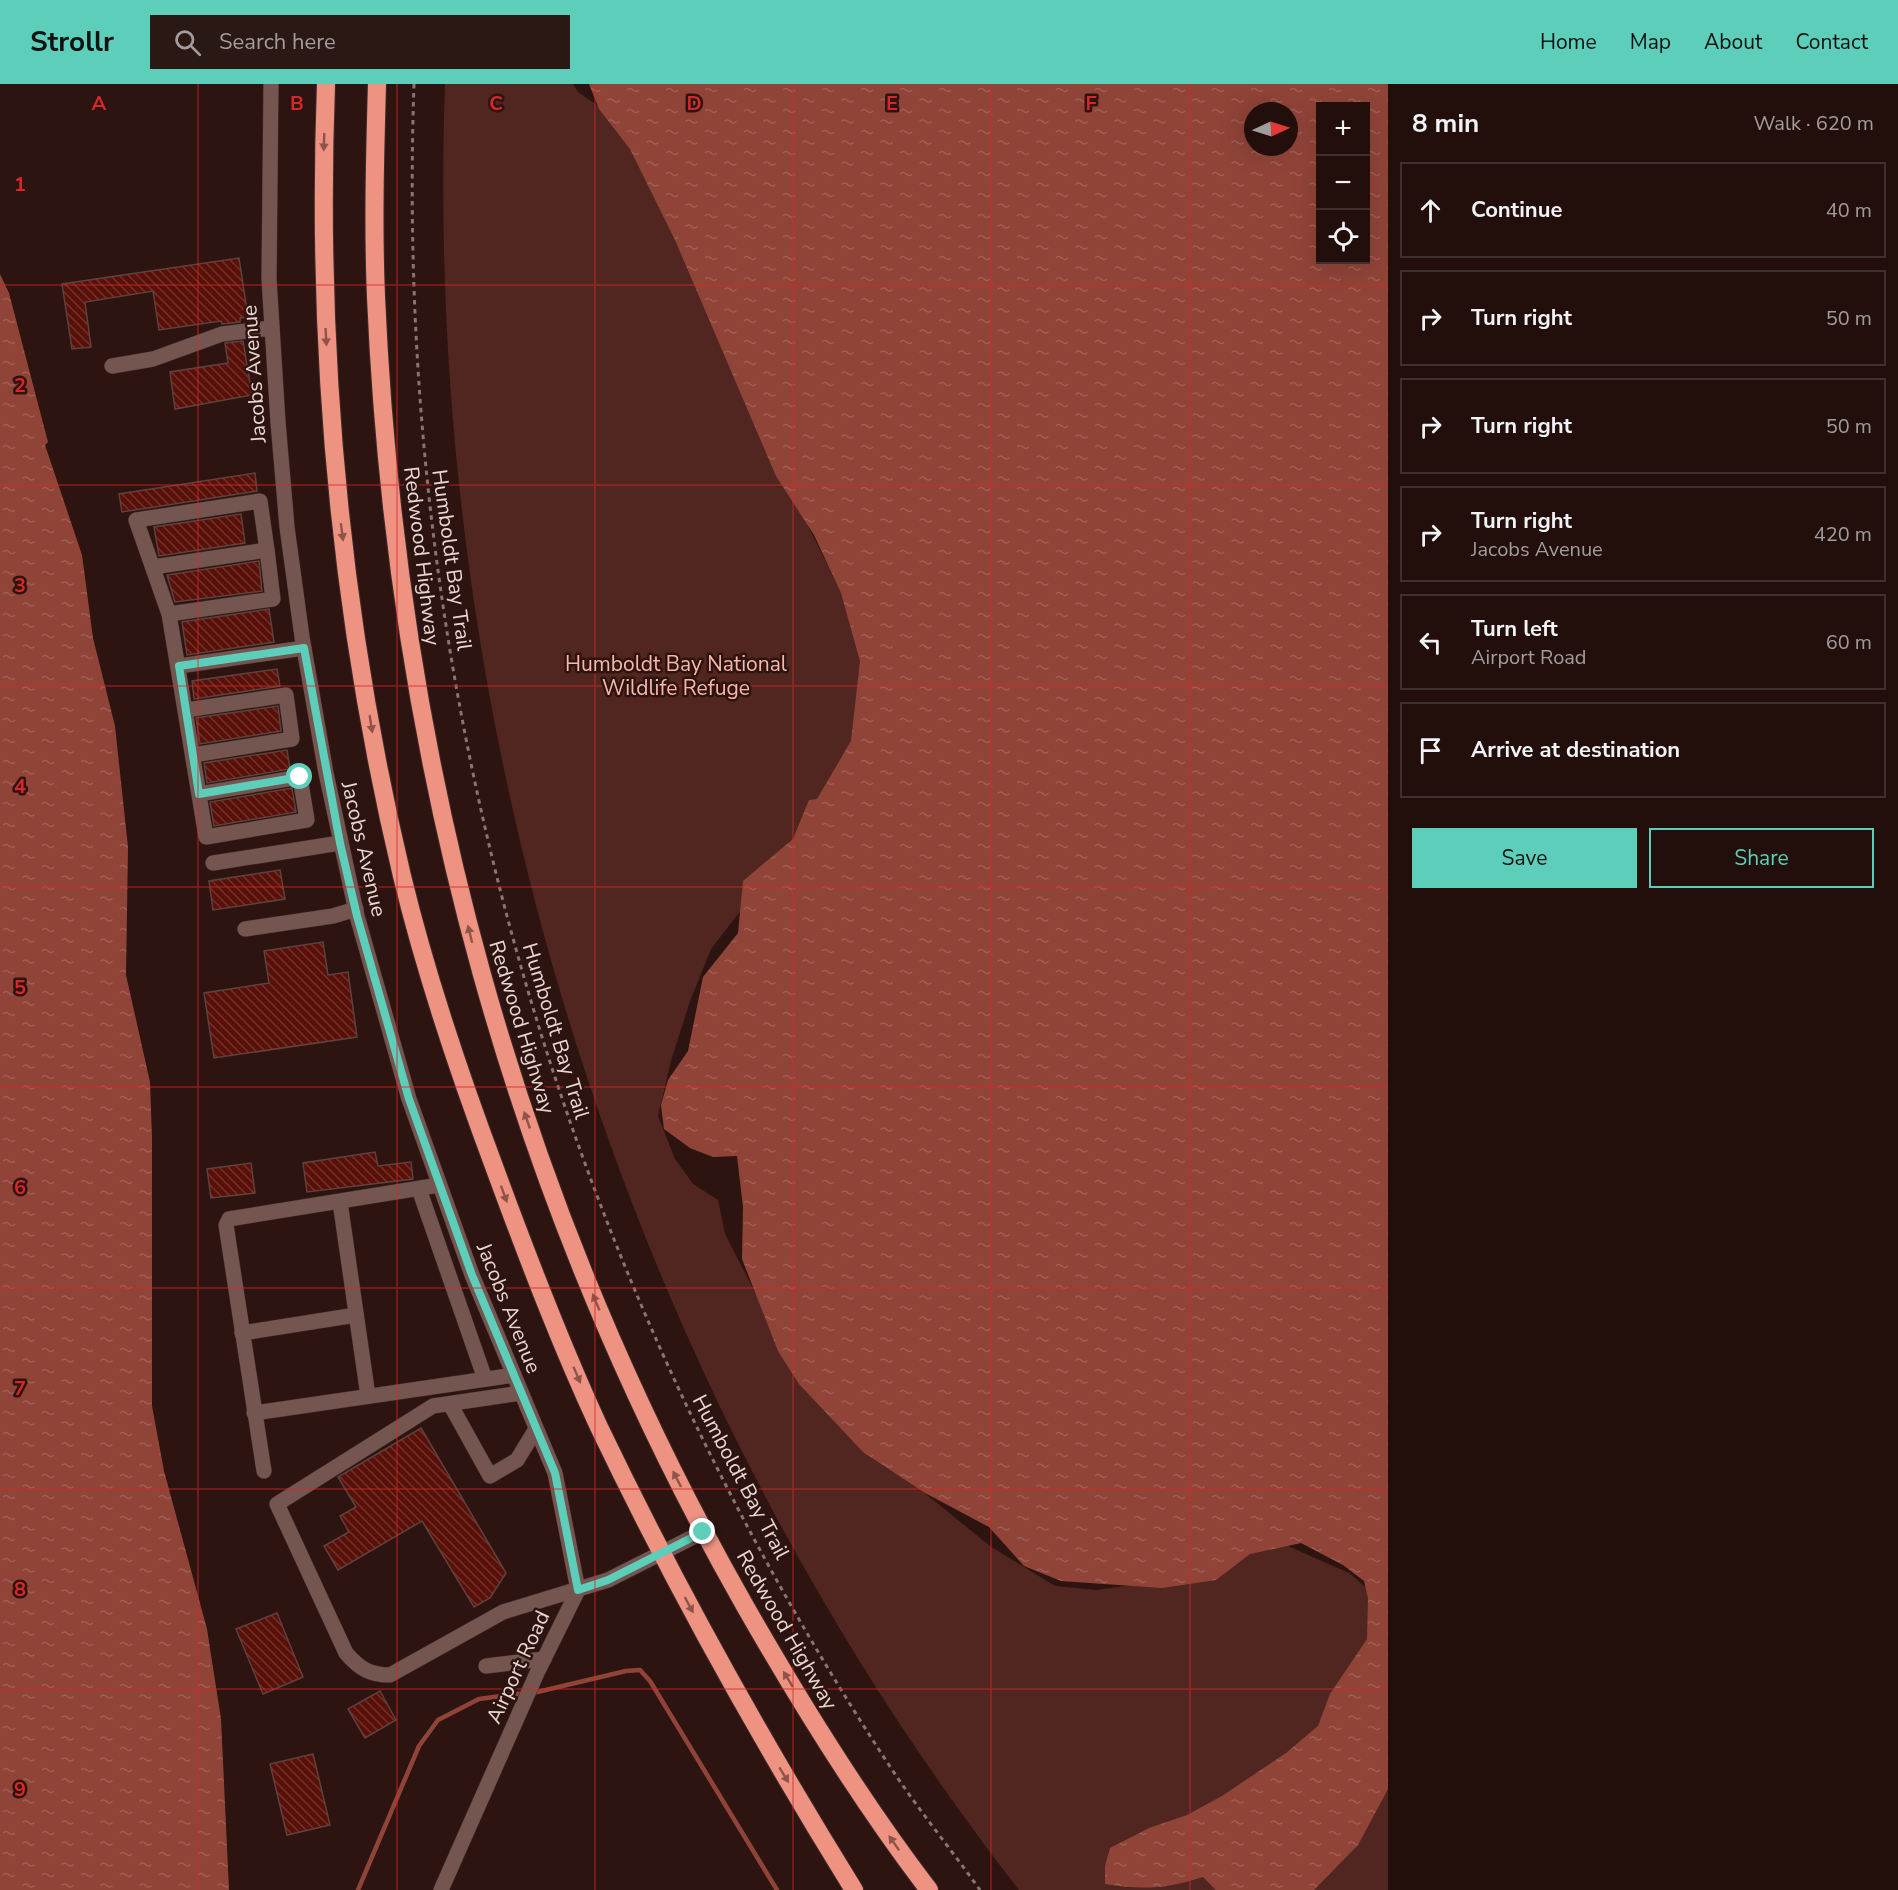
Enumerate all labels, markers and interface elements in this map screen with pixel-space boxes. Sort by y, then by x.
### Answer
search box [150,15,570,69]
text: Strollr [30,23,114,61]
icon: search [171,26,204,59]
text: Search here [219,27,336,57]
text: Home [1540,28,1597,56]
text: Map [1630,28,1671,56]
text: About [1704,28,1762,56]
text: Contact [1795,28,1868,56]
text: A [92,90,107,117]
text: B [290,90,304,117]
text: C [489,90,503,117]
text: D [686,90,702,117]
text: E [886,90,898,117]
text: F [1085,90,1097,117]
north arrow [1244,102,1298,156]
map controls [1316,102,1370,264]
button: + [1316,102,1370,156]
text: 8 min [1412,106,1479,141]
text: Walk · 620 m [1754,110,1874,137]
one-way arrow [319,133,328,152]
button: − [1316,156,1370,210]
text: 1 [14,171,26,198]
icon: ahead [1414,194,1447,227]
text: Continue [1471,195,1562,225]
text: 40 m [1826,197,1872,224]
button: locate [1316,210,1370,264]
icon: right [1414,302,1447,335]
text: Turn right [1471,303,1572,333]
street label: Jacobs Avenue [235,304,273,445]
text: 50 m [1826,305,1872,332]
one-way arrow [322,328,331,347]
text: 2 [14,372,26,399]
icon: right [1414,410,1447,443]
text: Turn right [1471,411,1572,441]
text: 50 m [1826,413,1872,440]
street label: Redwood Highway [397,465,447,647]
street label: Humboldt Bay Trail [425,468,479,653]
text: Turn right [1471,506,1572,536]
icon: right [1414,518,1447,551]
text: 420 m [1814,521,1872,548]
one-way arrow [337,522,346,541]
text: Jacobs Avenue [1471,536,1603,563]
text: 3 [14,572,26,599]
text: Turn left [1471,614,1558,644]
icon: left [1414,626,1447,659]
text: 60 m [1826,629,1872,656]
text: Airport Road [1471,644,1587,671]
park label: Humboldt Bay National Wildlife Refuge [565,650,788,702]
one-way arrow [367,715,376,734]
icon: arrive [1414,734,1447,767]
text: Arrive at destination [1471,735,1680,765]
route start [286,763,312,789]
text: 4 [14,773,26,800]
street label: Jacobs Avenue [335,777,393,920]
button: Save [1412,828,1637,888]
button: Share [1649,828,1874,888]
one-way arrow [464,924,474,943]
street label: Redwood Highway [482,937,562,1117]
street label: Humboldt Bay Trail [516,939,596,1123]
text: 5 [14,974,26,1001]
one-way arrow [522,1111,532,1129]
text: 6 [14,1174,26,1201]
one-way arrow [500,1186,510,1204]
street label: Jacobs Avenue [470,1238,548,1377]
one-way arrow [591,1294,600,1311]
one-way arrow [572,1367,582,1385]
text: 7 [14,1375,26,1402]
street label: Humboldt Bay Trail [686,1390,797,1565]
one-way arrow [672,1471,682,1488]
route end [689,1518,715,1544]
street label: Redwood Highway [730,1545,844,1715]
text: 8 [14,1576,26,1603]
one-way arrow [684,1596,694,1613]
street label: Airport Road [480,1606,556,1728]
one-way arrow [782,1671,793,1687]
one-way arrow [778,1767,789,1783]
text: 9 [14,1776,26,1803]
one-way arrow [888,1835,900,1851]

